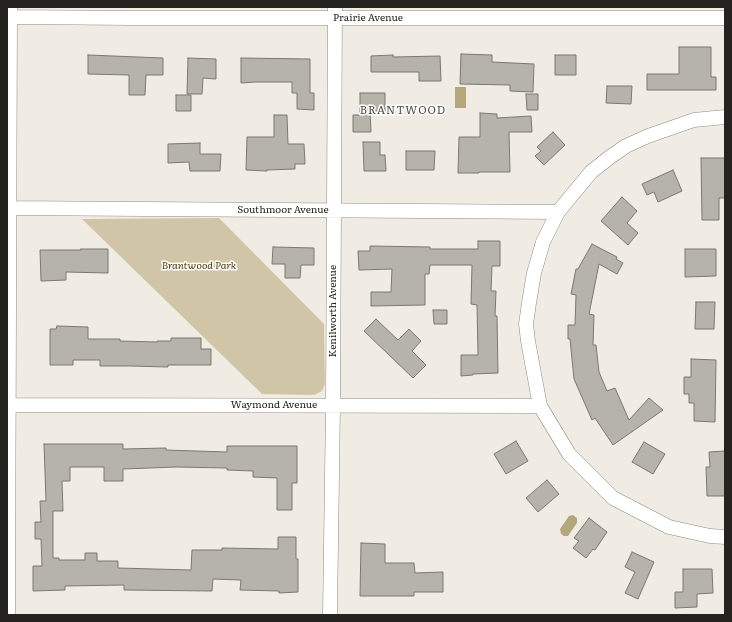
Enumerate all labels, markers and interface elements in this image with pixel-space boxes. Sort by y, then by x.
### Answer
street label: Prairie Avenue [333,12,403,24]
district label: BRANTWOOD [360,104,446,118]
street label: Southmoor Avenue [237,204,329,216]
park label: Brantwood Park [162,260,236,272]
street label: Kenilworth Avenue [327,265,339,357]
street label: Waymond Avenue [231,399,317,411]

